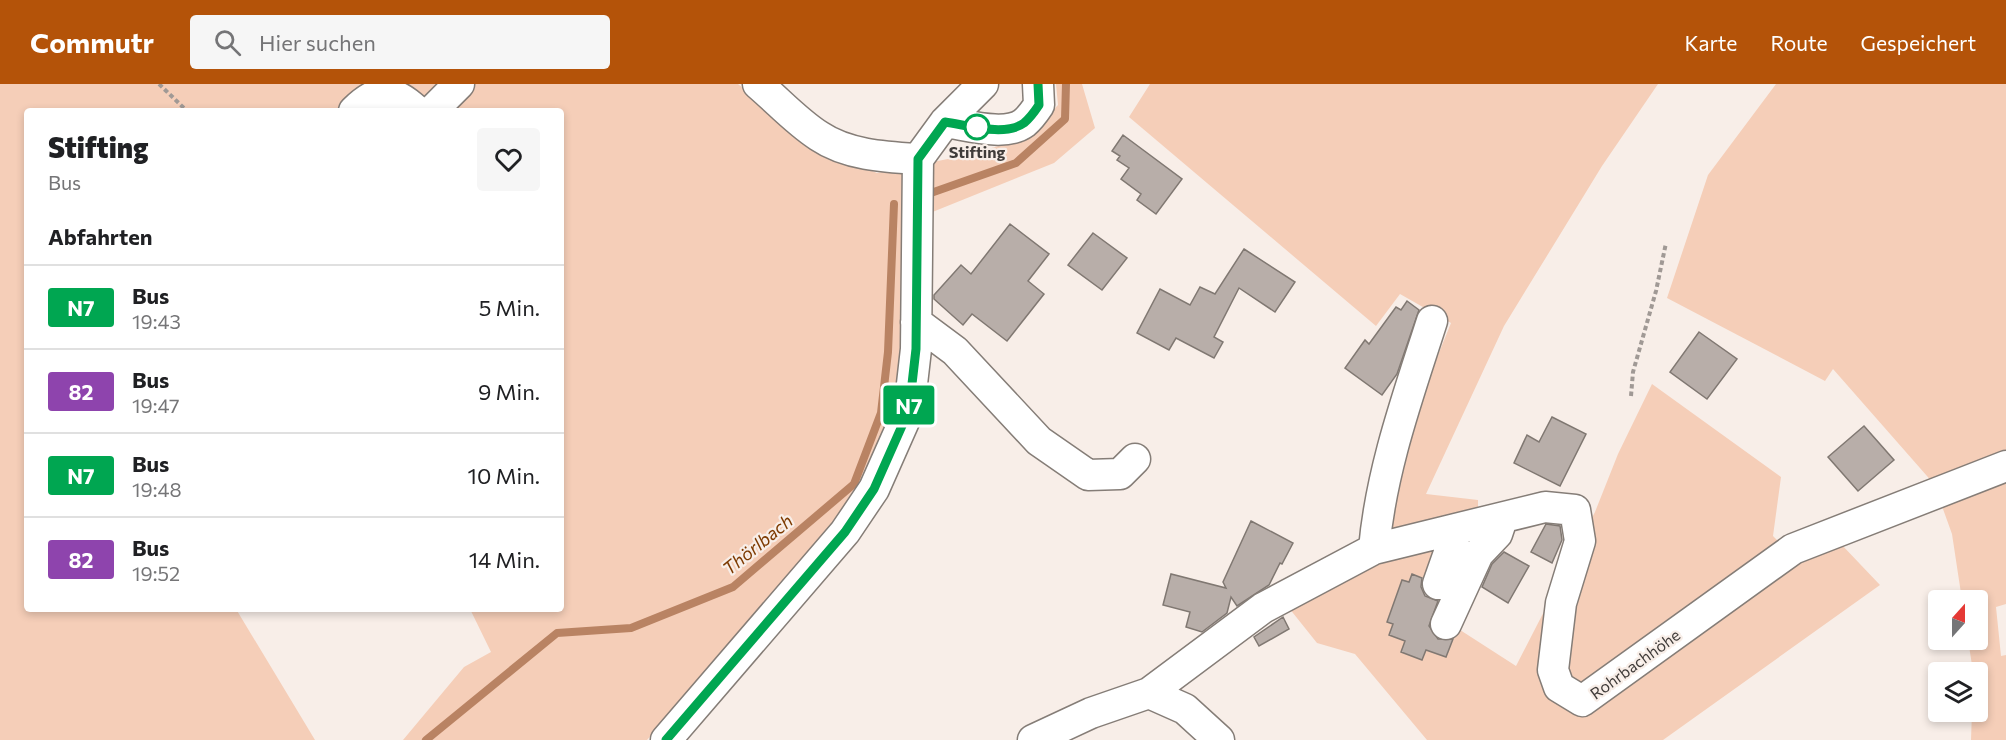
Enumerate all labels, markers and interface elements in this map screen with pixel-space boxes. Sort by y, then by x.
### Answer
search box [190,15,610,69]
text: Commutr [30,25,154,59]
icon: search [211,26,244,59]
text: Hier suchen [259,29,376,56]
text: Karte [1684,30,1737,55]
text: Route [1770,30,1828,55]
text: Gespeichert [1861,30,1976,55]
marker: Stifting [964,114,990,140]
button: heart [477,128,540,191]
text: Stifting [48,130,149,164]
place label: Stifting [949,142,1005,161]
text: Bus [48,170,81,194]
text: Abfahrten [48,223,152,250]
text: Bus [132,282,169,309]
text: 5 Min. [479,294,540,321]
text: N7 [67,295,95,320]
text: 19:43 [132,309,181,333]
text: Bus [132,366,169,393]
text: 9 Min. [478,378,540,405]
text: 82 [69,379,93,404]
line badge: N7 [882,386,936,424]
text: 19:47 [132,393,180,417]
text: N7 [895,393,923,418]
text: Bus [132,450,169,477]
text: 10 Min. [468,462,540,489]
text: N7 [67,463,95,488]
text: 19:48 [132,477,182,501]
water label: Thörlbach [718,509,797,579]
text: Bus [132,534,169,561]
text: 14 Min. [469,546,540,573]
text: 82 [69,547,93,572]
text: 19:52 [132,561,180,585]
north arrow [1928,590,1988,650]
map controls [1928,590,1988,722]
street label: Rohrbachhöhe [1586,625,1683,703]
button: layers [1928,662,1988,722]

